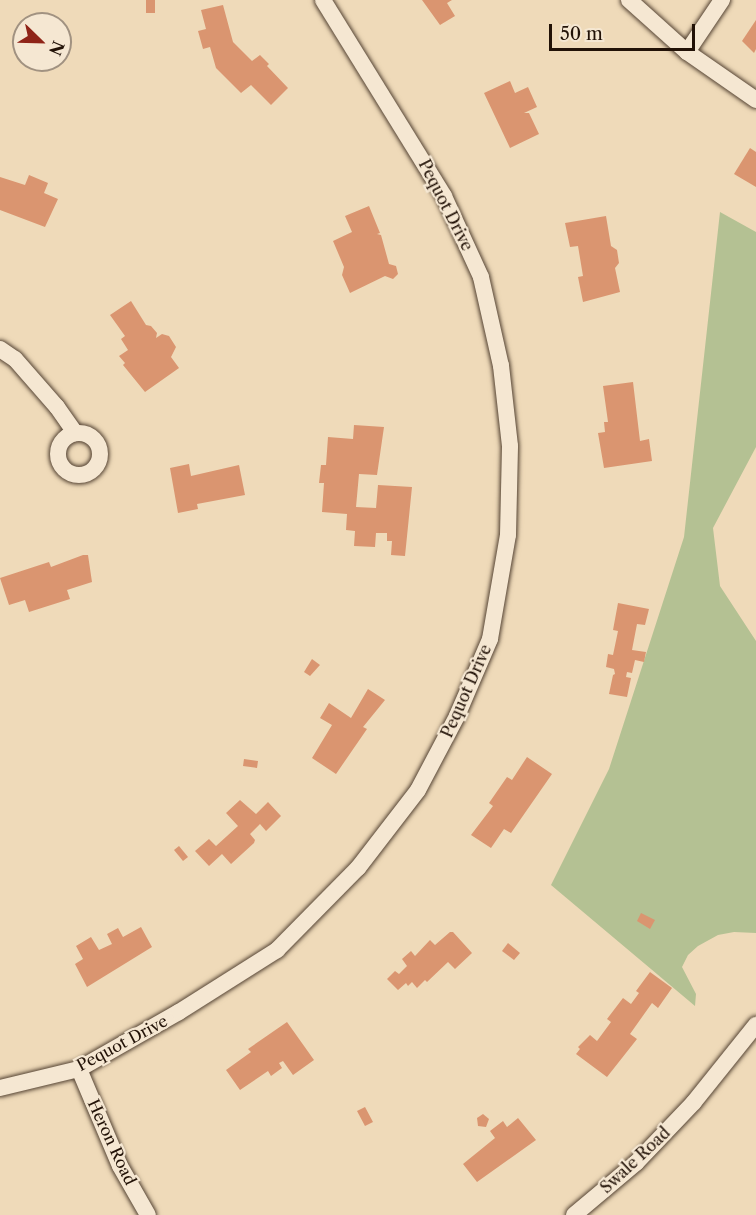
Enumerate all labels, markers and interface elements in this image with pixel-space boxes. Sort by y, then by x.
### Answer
north arrow [12,12,72,72]
scale bar [552,12,698,50]
text: 50 m [560,23,603,45]
text: N [45,38,69,59]
street label: Pequot Drive [415,156,477,254]
street label: Pequot Drive [437,641,495,741]
street label: Pequot Drive [73,1011,171,1075]
street label: Heron Road [84,1096,140,1188]
street label: Swale Road [596,1123,674,1197]

